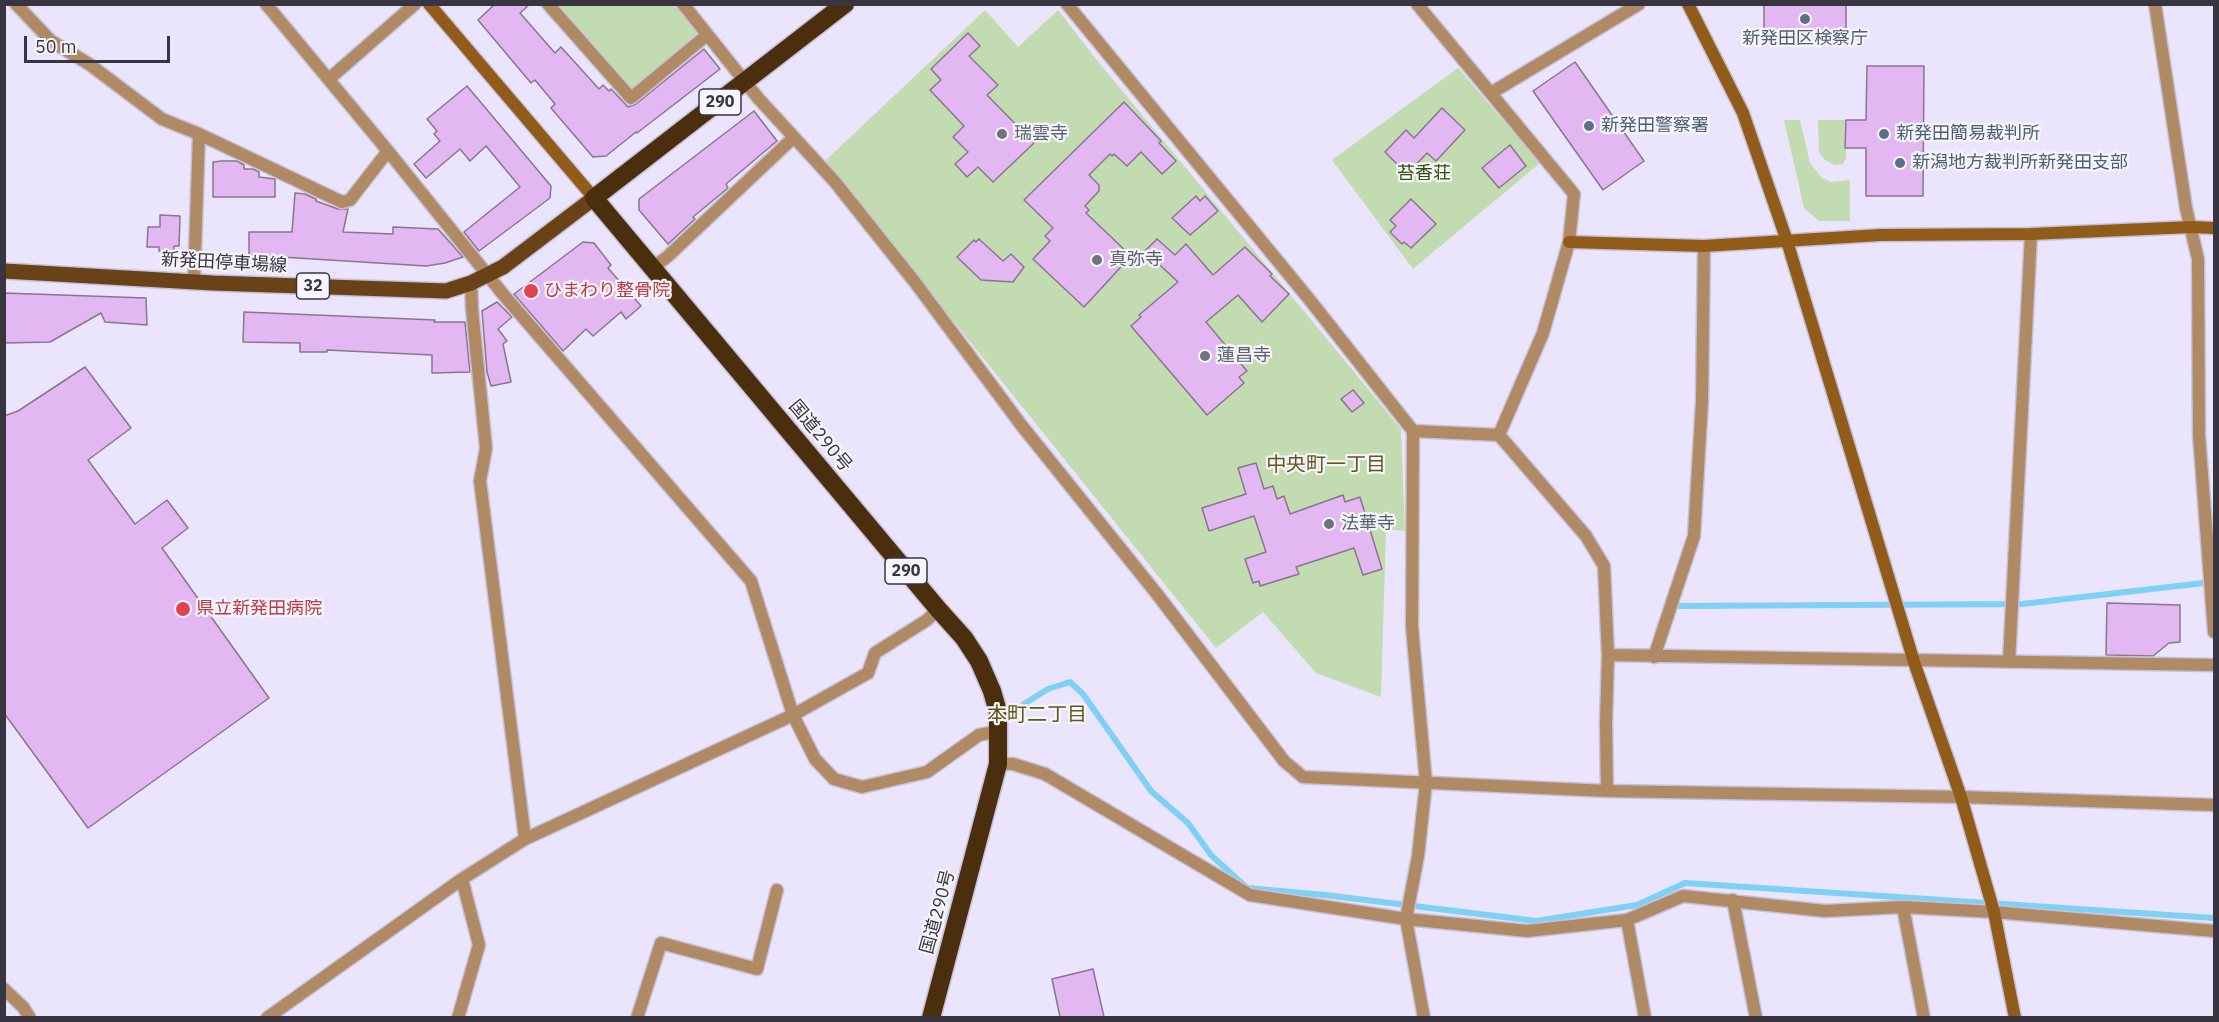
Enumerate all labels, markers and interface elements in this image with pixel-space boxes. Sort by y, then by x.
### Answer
marker: 新発田区検察庁 [1798,12,1812,26]
scale bar [27,24,172,62]
place label: 新発田区検察庁 [1742,28,1868,50]
text: 50 m [35,35,77,58]
road number: 290 [699,89,741,115]
place label: 新発田警察署 [1601,115,1709,137]
marker: 新発田警察署 [1582,119,1596,133]
place label: 瑞雲寺 [1014,123,1068,145]
place label: 新発田簡易裁判所 [1896,123,2040,145]
marker: 瑞雲寺 [995,127,1009,141]
marker: 新発田簡易裁判所 [1877,127,1891,141]
place label: 新潟地方裁判所新発田支部 [1912,152,2128,174]
marker: 新潟地方裁判所新発田支部 [1893,156,1907,170]
park label: 苔香荘 [1397,163,1451,185]
street label: 新発田停車場線 [161,249,287,277]
place label: 真弥寺 [1109,249,1163,271]
marker: 真弥寺 [1090,253,1104,267]
road number: 32 [296,273,330,299]
place label: ひまわり整骨院 [544,280,670,302]
marker: ひまわり整骨院 [522,282,540,300]
place label: 蓮昌寺 [1217,345,1271,367]
marker: 蓮昌寺 [1198,349,1212,363]
street label: 国道290号 [784,396,856,476]
district label: 中央町一丁目 [1266,453,1386,477]
place label: 法華寺 [1341,513,1395,535]
marker: 法華寺 [1322,517,1336,531]
road number: 290 [885,558,927,584]
place label: 県立新発田病院 [196,598,322,620]
marker: 県立新発田病院 [174,600,192,618]
district label: 本町二丁目 [987,703,1087,727]
street label: 国道290号 [916,867,960,957]

